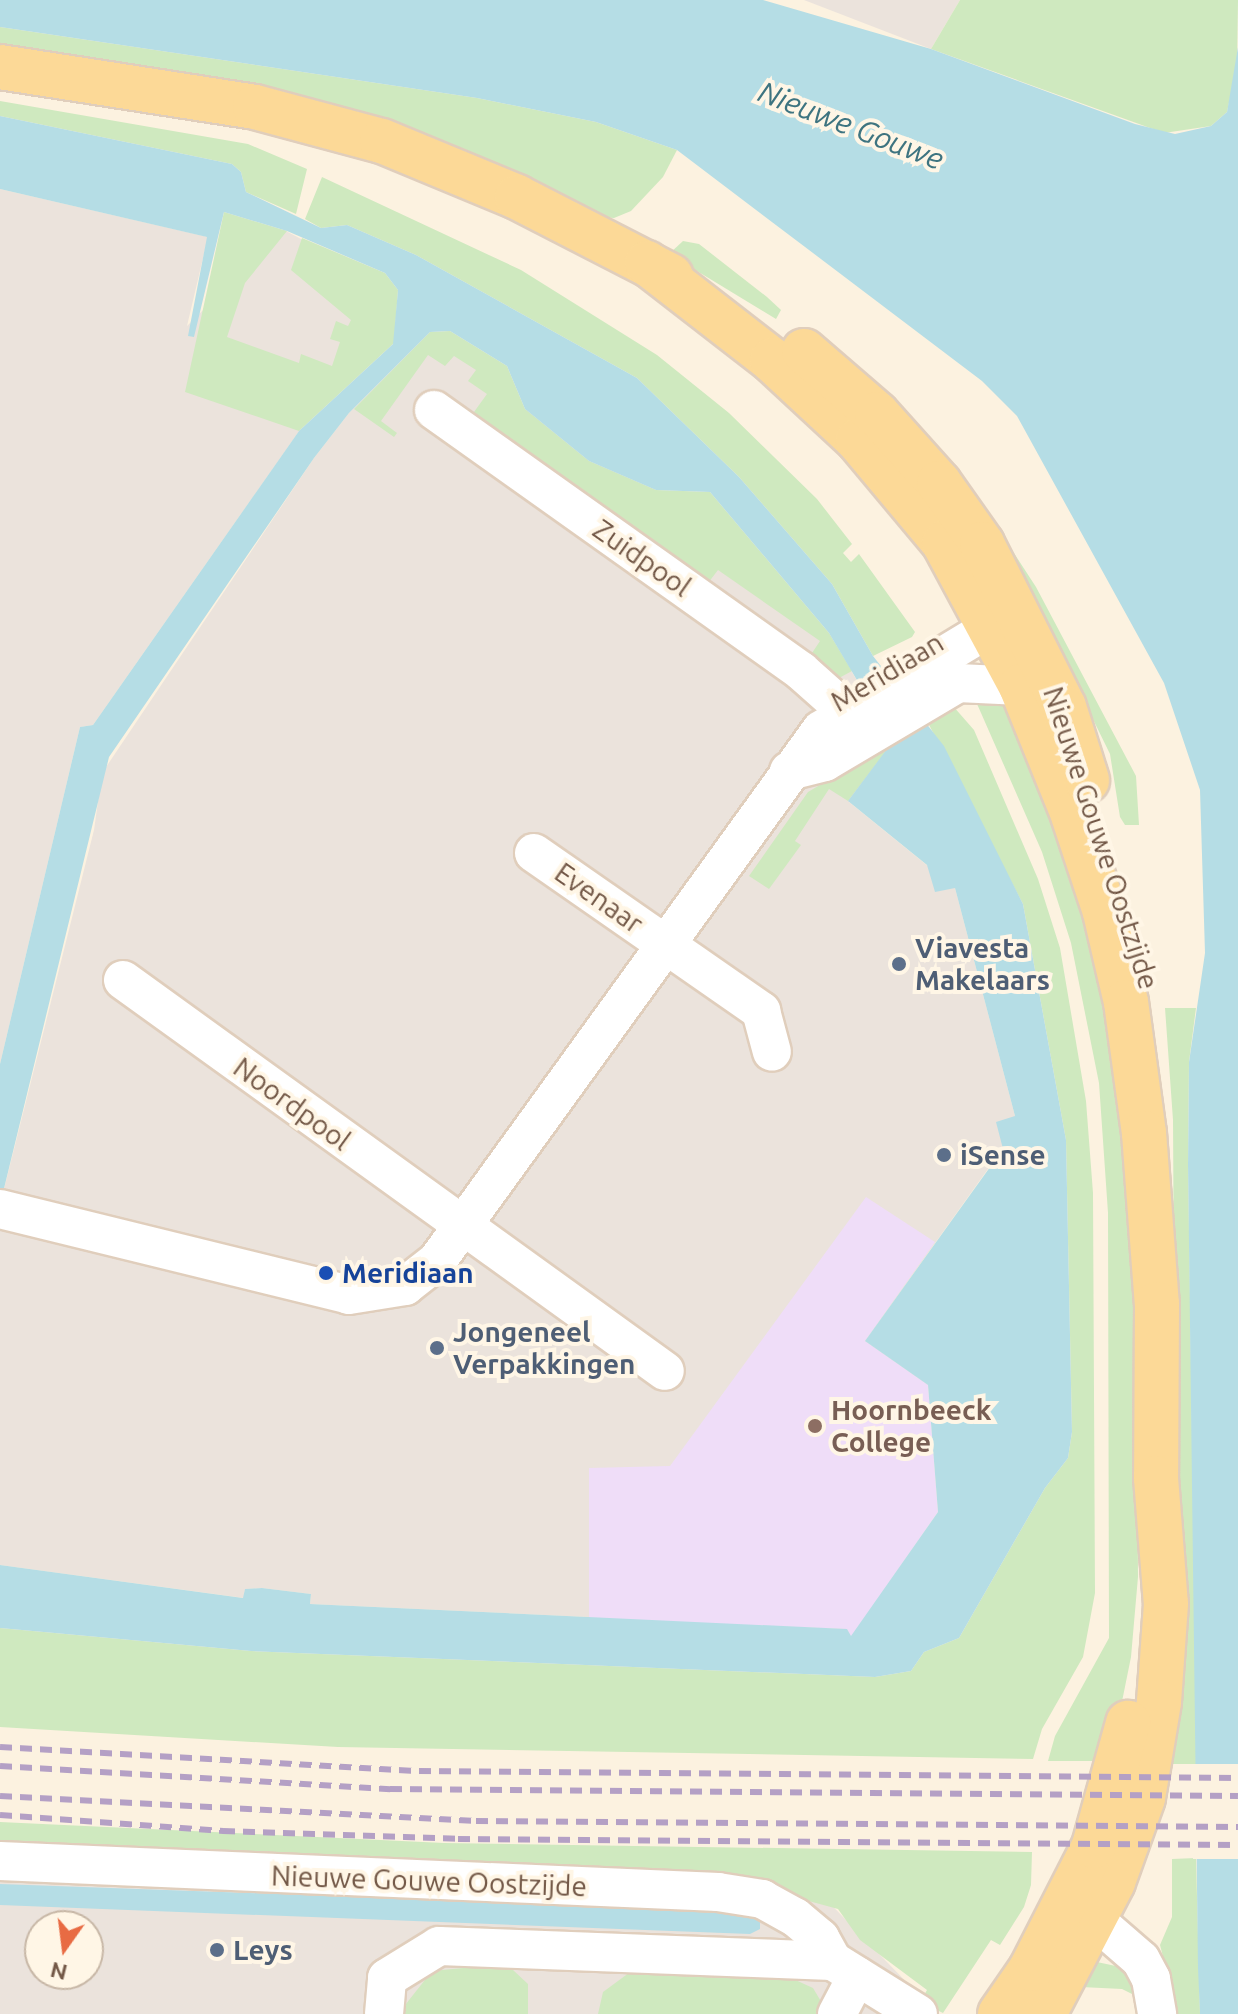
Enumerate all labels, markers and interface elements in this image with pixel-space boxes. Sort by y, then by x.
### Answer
water label: Nieuwe Gouwe [753,73,949,177]
street label: Zuidpool [587,512,697,604]
street label: Meridiaan [825,625,949,719]
street label: Nieuwe Gouwe Oostzijde [1036,683,1166,993]
street label: Evenaar [548,856,650,940]
place label: Viavesta Makelaars [915,931,1050,997]
marker: Viavesta Makelaars [890,955,908,973]
street label: Noordpool [227,1050,357,1158]
place label: iSense [960,1138,1046,1172]
marker: iSense [935,1146,953,1164]
place label: Meridiaan [342,1256,474,1290]
marker: Meridiaan [317,1264,335,1282]
place label: Jongeneel Verpakkingen [453,1315,635,1381]
marker: Jongeneel Verpakkingen [428,1339,446,1357]
place label: Hoornbeeck College [831,1393,991,1459]
marker: Hoornbeeck College [806,1417,824,1435]
street label: Nieuwe Gouwe Oostzijde [271,1859,587,1903]
north arrow [24,1910,104,1990]
place label: Leys [233,1933,293,1967]
marker: Leys [208,1941,226,1959]
text: N [48,1958,70,1986]

